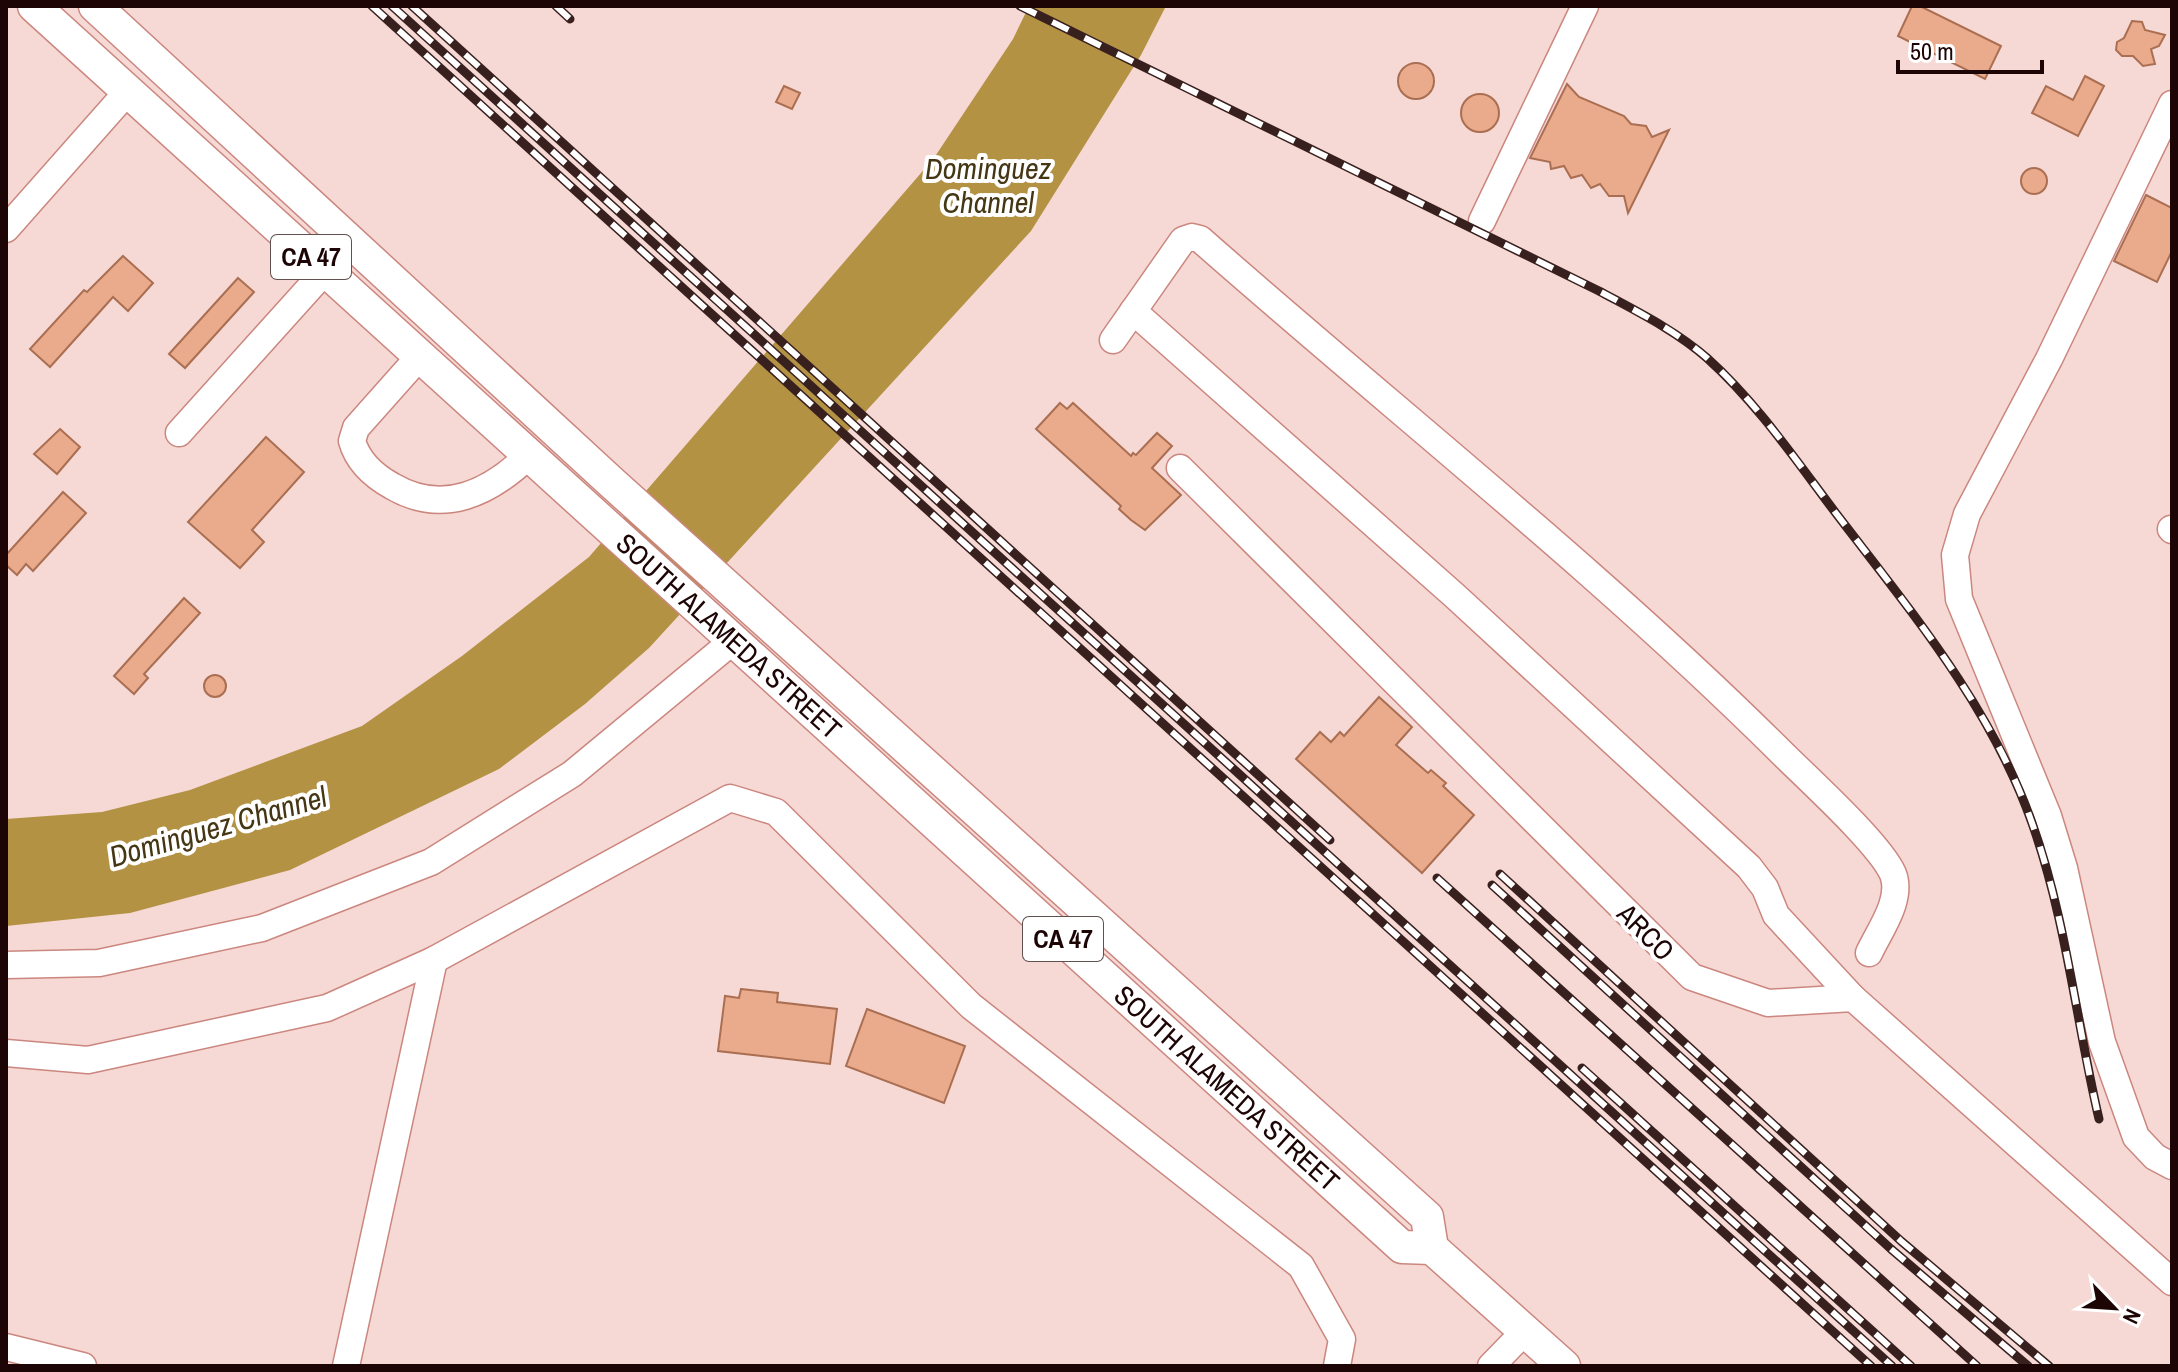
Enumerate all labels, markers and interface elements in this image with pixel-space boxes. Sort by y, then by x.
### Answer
scale bar [1898,24,2042,74]
text: 50 m [1910,35,1954,67]
water label: Dominguez Channel [925,148,1052,222]
road number: CA 47 [271,235,351,279]
street label: SOUTH ALAMEDA STREET [608,525,850,747]
water label: Dominguez Channel [104,776,332,876]
street label: ARCO [1608,894,1683,969]
road number: CA 47 [1023,917,1103,961]
street label: SOUTH ALAMEDA STREET [1106,977,1348,1199]
north arrow [2074,1268,2154,1348]
text: N [2116,1304,2148,1329]

